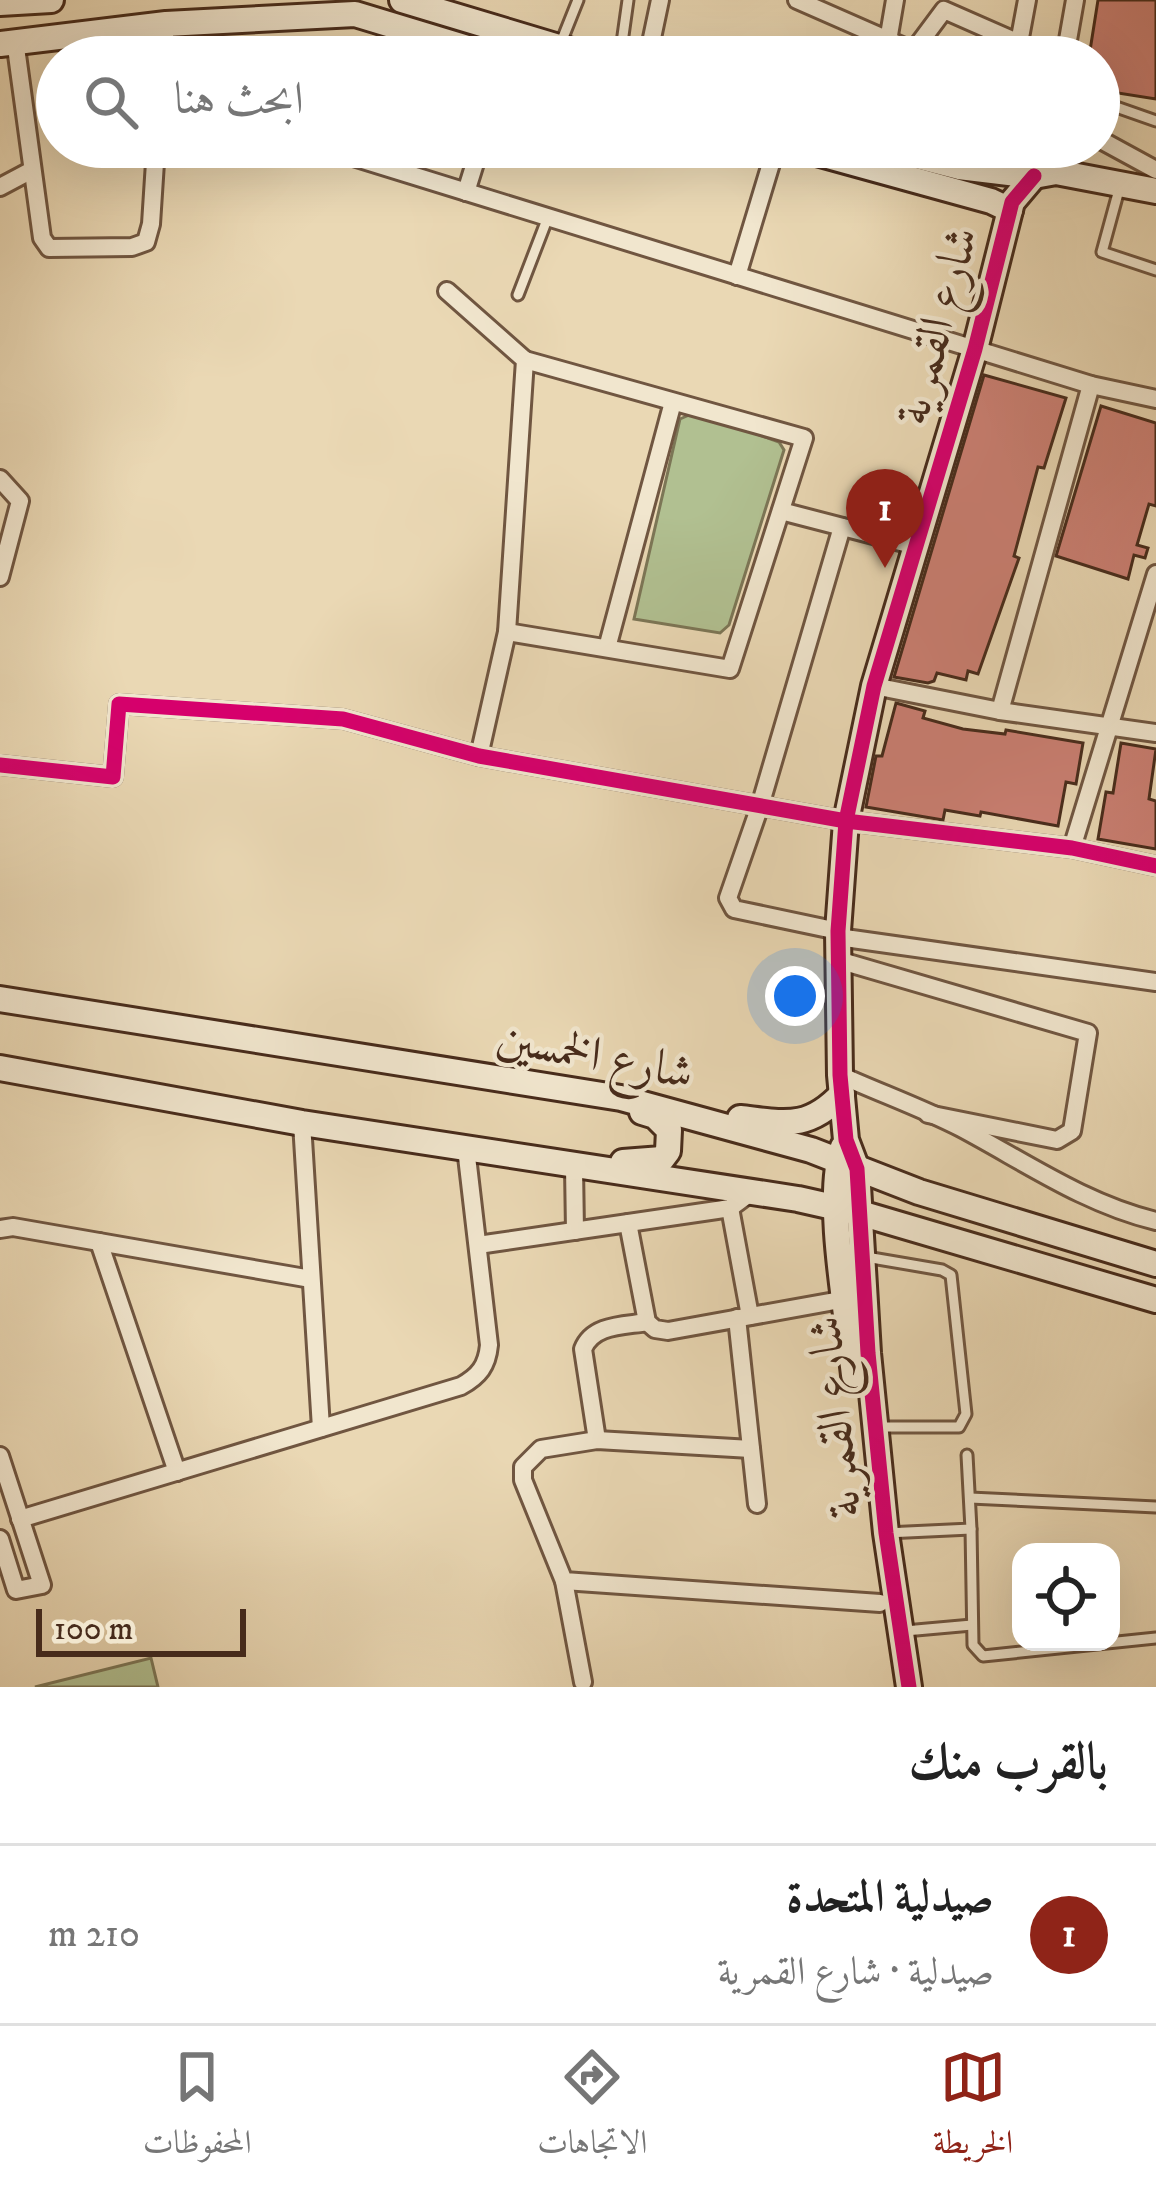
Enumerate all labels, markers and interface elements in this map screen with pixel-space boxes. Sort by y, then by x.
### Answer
search box [36,36,1120,168]
icon: search [78,69,144,135]
text: ابحث هنا [174,72,304,128]
street label: شارع القمرية [883,220,1000,433]
pin: 1 [846,469,924,568]
your location [765,966,825,1026]
street label: شارع الخمسين [490,1008,698,1111]
street label: شارع القمرية [796,1312,883,1521]
map controls [1012,1543,1120,1651]
button: locate [1012,1543,1120,1651]
scale bar [36,1603,246,1656]
text: 100 m [54,1609,133,1650]
text: بالقرب منك [909,1731,1108,1795]
text: صيدلية المتحدة [786,1870,994,1926]
text: 210 m [48,1910,140,1959]
text: 1 [1062,1910,1076,1959]
text: صيدلية · شارع القمرية [717,1948,994,1997]
tab: المحفوظات [143,2044,252,2174]
tab: الاتجاهات [537,2044,647,2174]
tab: الخريطة [933,2044,1013,2174]

